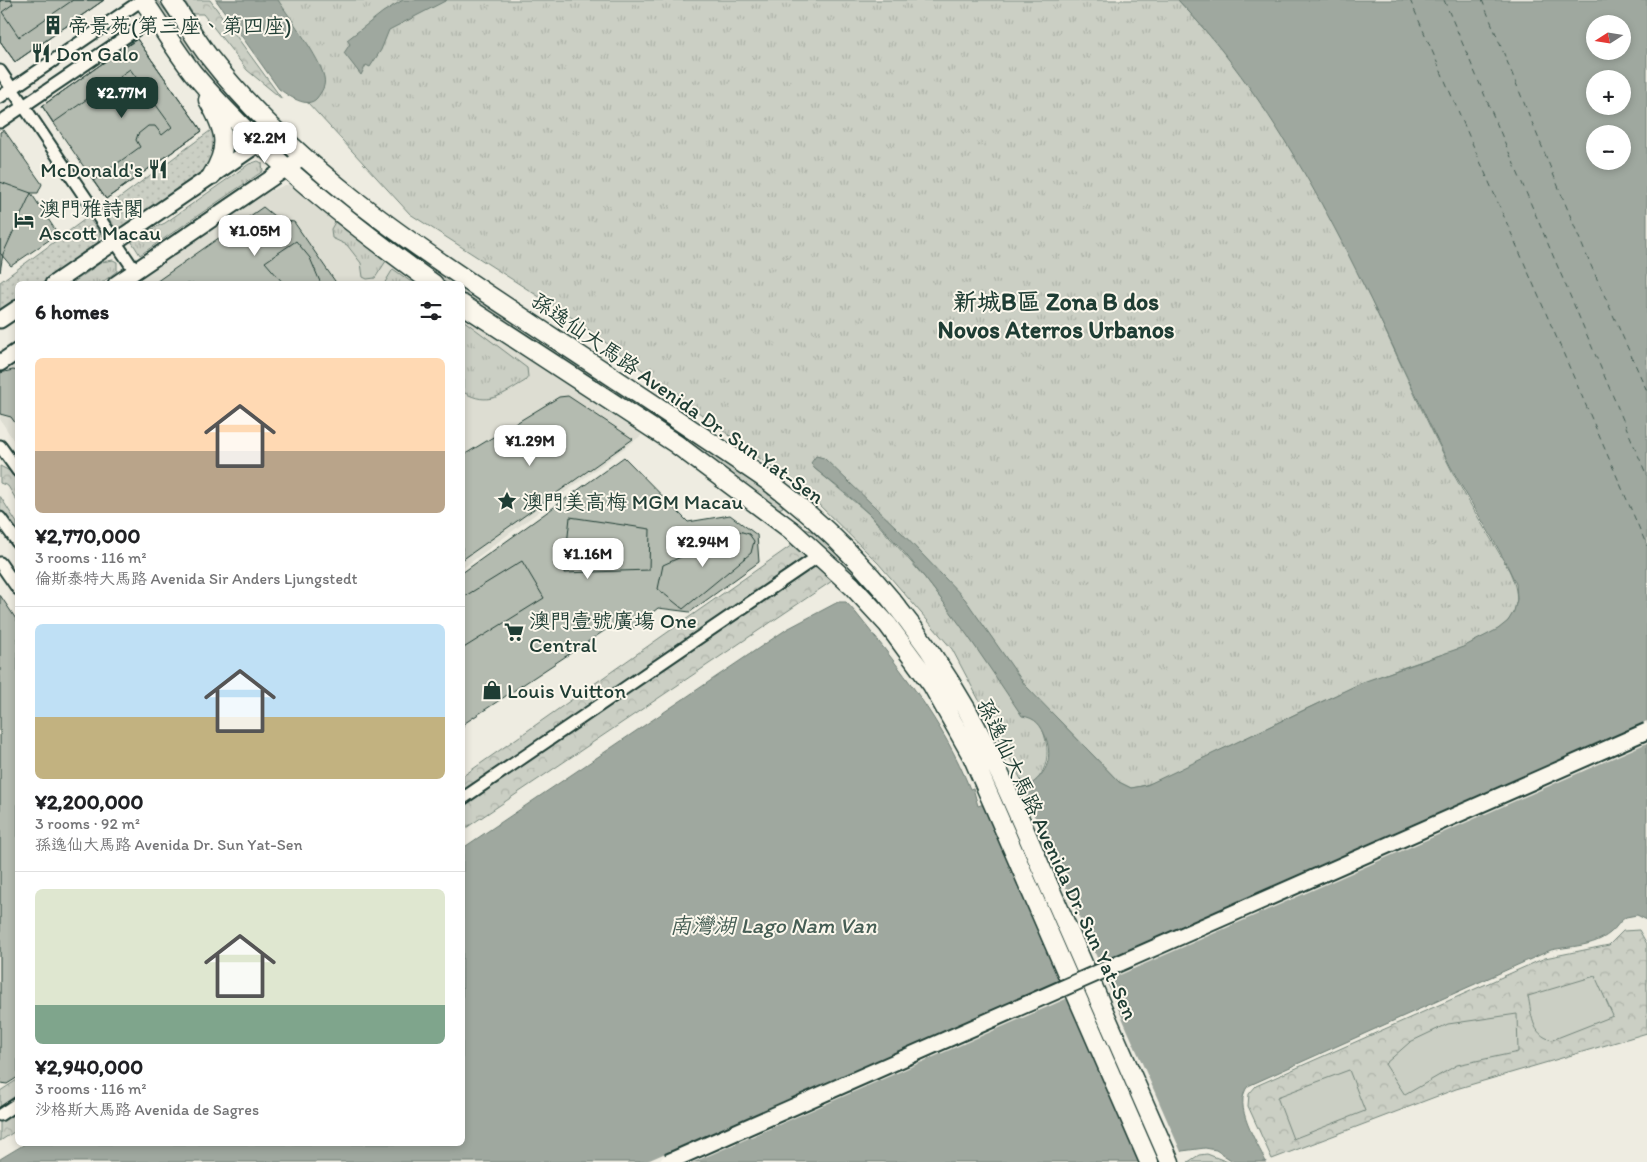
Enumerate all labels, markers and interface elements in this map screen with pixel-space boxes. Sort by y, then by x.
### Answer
place label: 帝景苑(第三座、第四座) [68,13,292,38]
building icon: 帝景苑(第三座、第四座) [42,14,64,36]
north arrow [1586,15,1631,60]
map controls [1586,15,1631,170]
place label: Don Galo [56,41,139,66]
restaurant icon: Don Galo [30,42,52,64]
button: + [1586,70,1631,115]
pin: ¥2.77M [81,76,163,119]
text: ¥2.77M [97,83,147,102]
pin: ¥2.2M [230,121,300,164]
button: − [1586,125,1631,170]
text: ¥2.2M [244,128,286,147]
place label: McDonald's [40,157,143,182]
restaurant icon: McDonald's [147,158,169,180]
place label: 澳門雅詩閣 Ascott Macau [39,196,161,245]
hotel icon: 澳門雅詩閣 Ascott Macau [13,209,35,231]
pin: ¥1.05M [214,214,296,257]
text: ¥1.05M [229,221,281,240]
street label: 孫逸仙大馬路 Avenida Dr. Sun Yat-Sen [527,287,829,509]
district label: 新城B區 Zona B dos Novos Aterros Urbanos [937,287,1175,344]
icon: filters [417,297,445,325]
text: 6 homes [35,299,109,324]
icon: home [195,391,285,481]
pin: ¥1.29M [489,424,571,467]
text: ¥1.29M [505,431,555,450]
place label: 澳門美高梅 MGM Macau [522,489,743,514]
place icon: 澳門美高梅 MGM Macau [496,490,518,512]
text: ¥2,770,000 [35,523,140,548]
pin: ¥2.94M [662,526,744,568]
text: ¥2.94M [677,532,729,551]
pin: ¥1.16M [547,538,629,580]
text: ¥1.16M [564,544,612,563]
text: 3 rooms · 116 m² [35,548,146,567]
text: 倫斯泰特大馬路 Avenida Sir Anders Ljungstedt [35,569,358,588]
place label: 澳門壹號廣塲 One Central [529,608,697,657]
supermarket icon: 澳門壹號廣塲 One Central [503,621,525,643]
icon: home [195,656,285,746]
place label: Louis Vuitton [507,678,626,703]
shop icon: Louis Vuitton [481,679,503,701]
street label: 孫逸仙大馬路 Avenida Dr. Sun Yat-Sen [972,695,1144,1023]
text: ¥2,200,000 [35,789,144,814]
text: 3 rooms · 92 m² [35,814,140,833]
text: 孫逸仙大馬路 Avenida Dr. Sun Yat-Sen [35,835,303,854]
water label: 南灣湖 Lago Nam Van [670,912,877,939]
icon: home [195,921,285,1011]
text: ¥2,940,000 [35,1054,143,1079]
text: 3 rooms · 116 m² [35,1079,146,1098]
text: 沙格斯大馬路 Avenida de Sagres [35,1100,259,1119]

